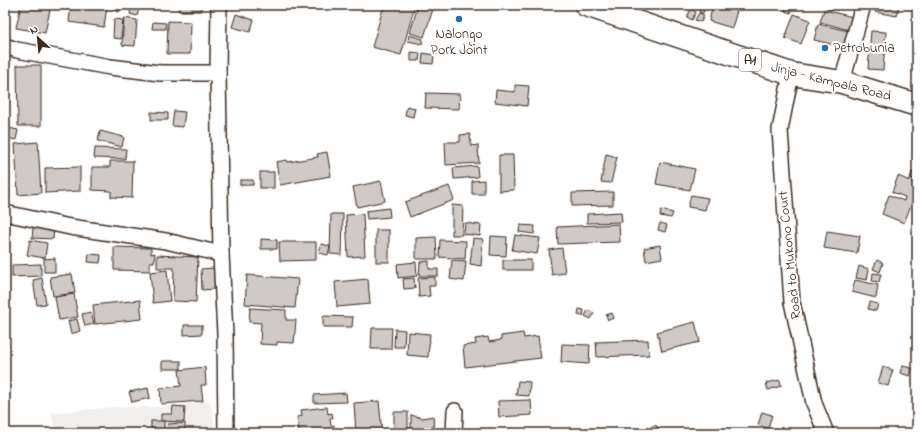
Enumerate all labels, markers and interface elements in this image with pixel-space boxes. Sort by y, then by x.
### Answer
marker: Nalongo Pork Joint [454,14,464,24]
north arrow [18,18,58,58]
text: N [27,21,41,39]
place label: Nalongo Pork Joint [431,24,488,61]
place label: Petrobunia [833,38,895,59]
marker: Petrobunia [820,43,830,53]
road number: A1 [739,49,761,71]
street label: Jinja - Kampala Road [769,57,893,107]
street label: Road to Mukono Court [773,189,807,320]

